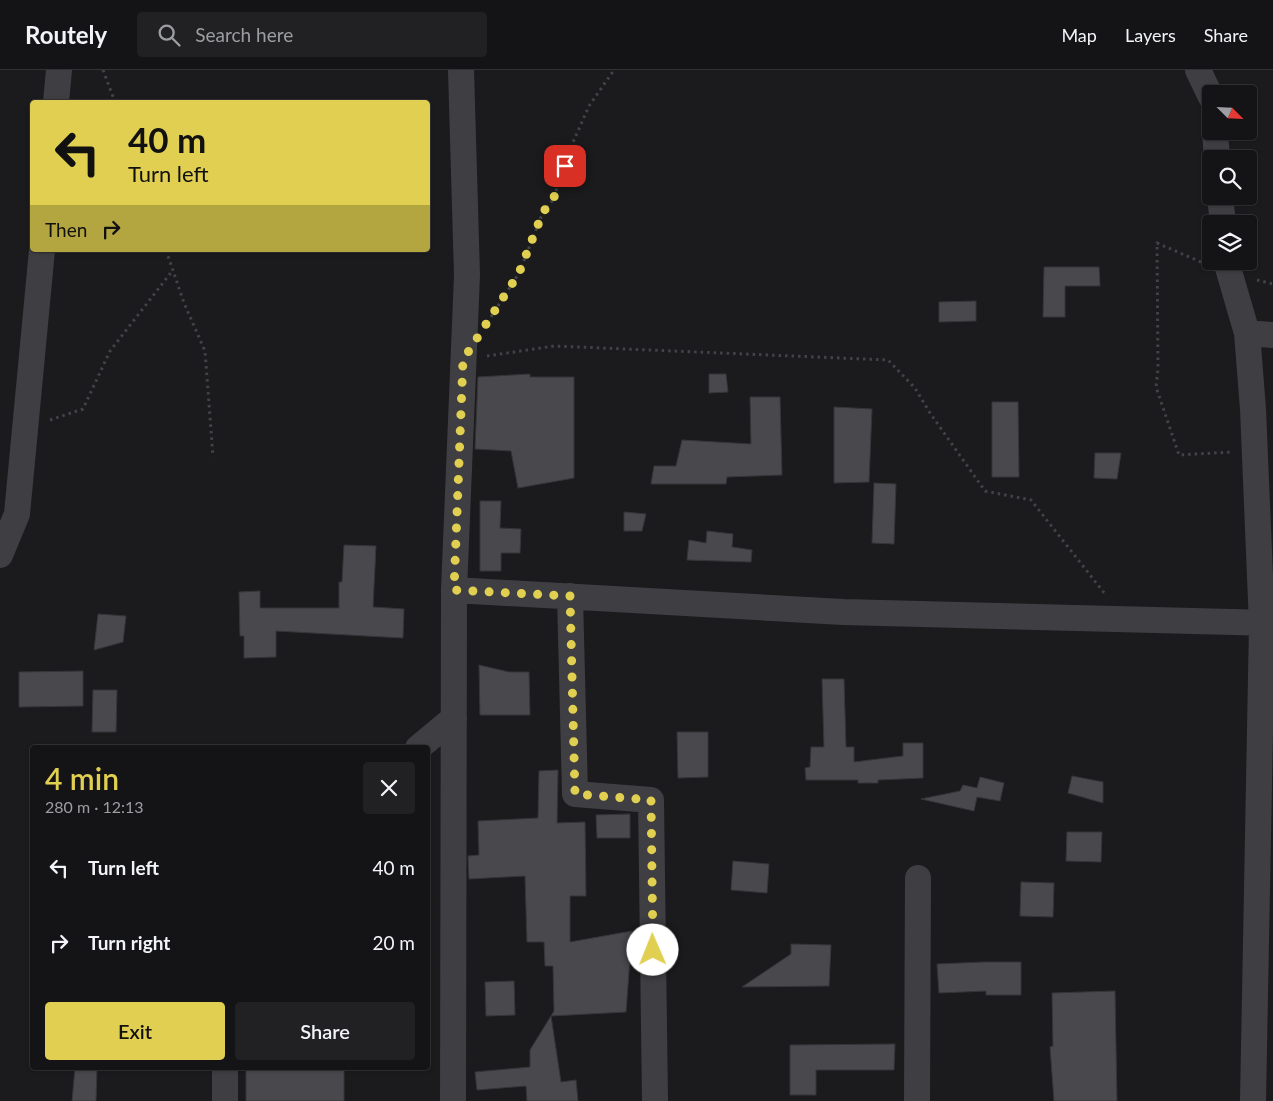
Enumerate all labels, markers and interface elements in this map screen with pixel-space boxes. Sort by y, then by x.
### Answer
search box [137,12,487,57]
text: Routely [25,20,107,49]
icon: search [155,21,183,49]
text: Search here [195,23,293,46]
text: Map [1061,24,1097,46]
text: Layers [1125,24,1176,46]
text: Share [1204,24,1248,46]
north arrow [1202,85,1258,140]
map controls [1202,85,1257,270]
text: 40 m [128,118,206,160]
icon: left [45,120,110,185]
pin [544,145,586,187]
button: search [1202,150,1257,205]
icon: arrive [551,152,579,180]
text: Turn left [128,160,209,187]
icon: right [97,215,125,243]
button: layers [1202,215,1257,270]
text: Then [45,218,87,241]
text: 4 min [45,760,119,796]
button: close [363,762,415,814]
text: 280 m · 12:13 [45,797,144,816]
icon: left [45,854,73,882]
text: Turn left [88,856,159,879]
text: 40 m [372,856,415,879]
position arrow [626,923,678,975]
icon: right [45,929,73,957]
text: Turn right [88,931,170,954]
text: 20 m [372,931,415,954]
button: Exit [45,1002,225,1060]
button: Share [235,1002,415,1060]

